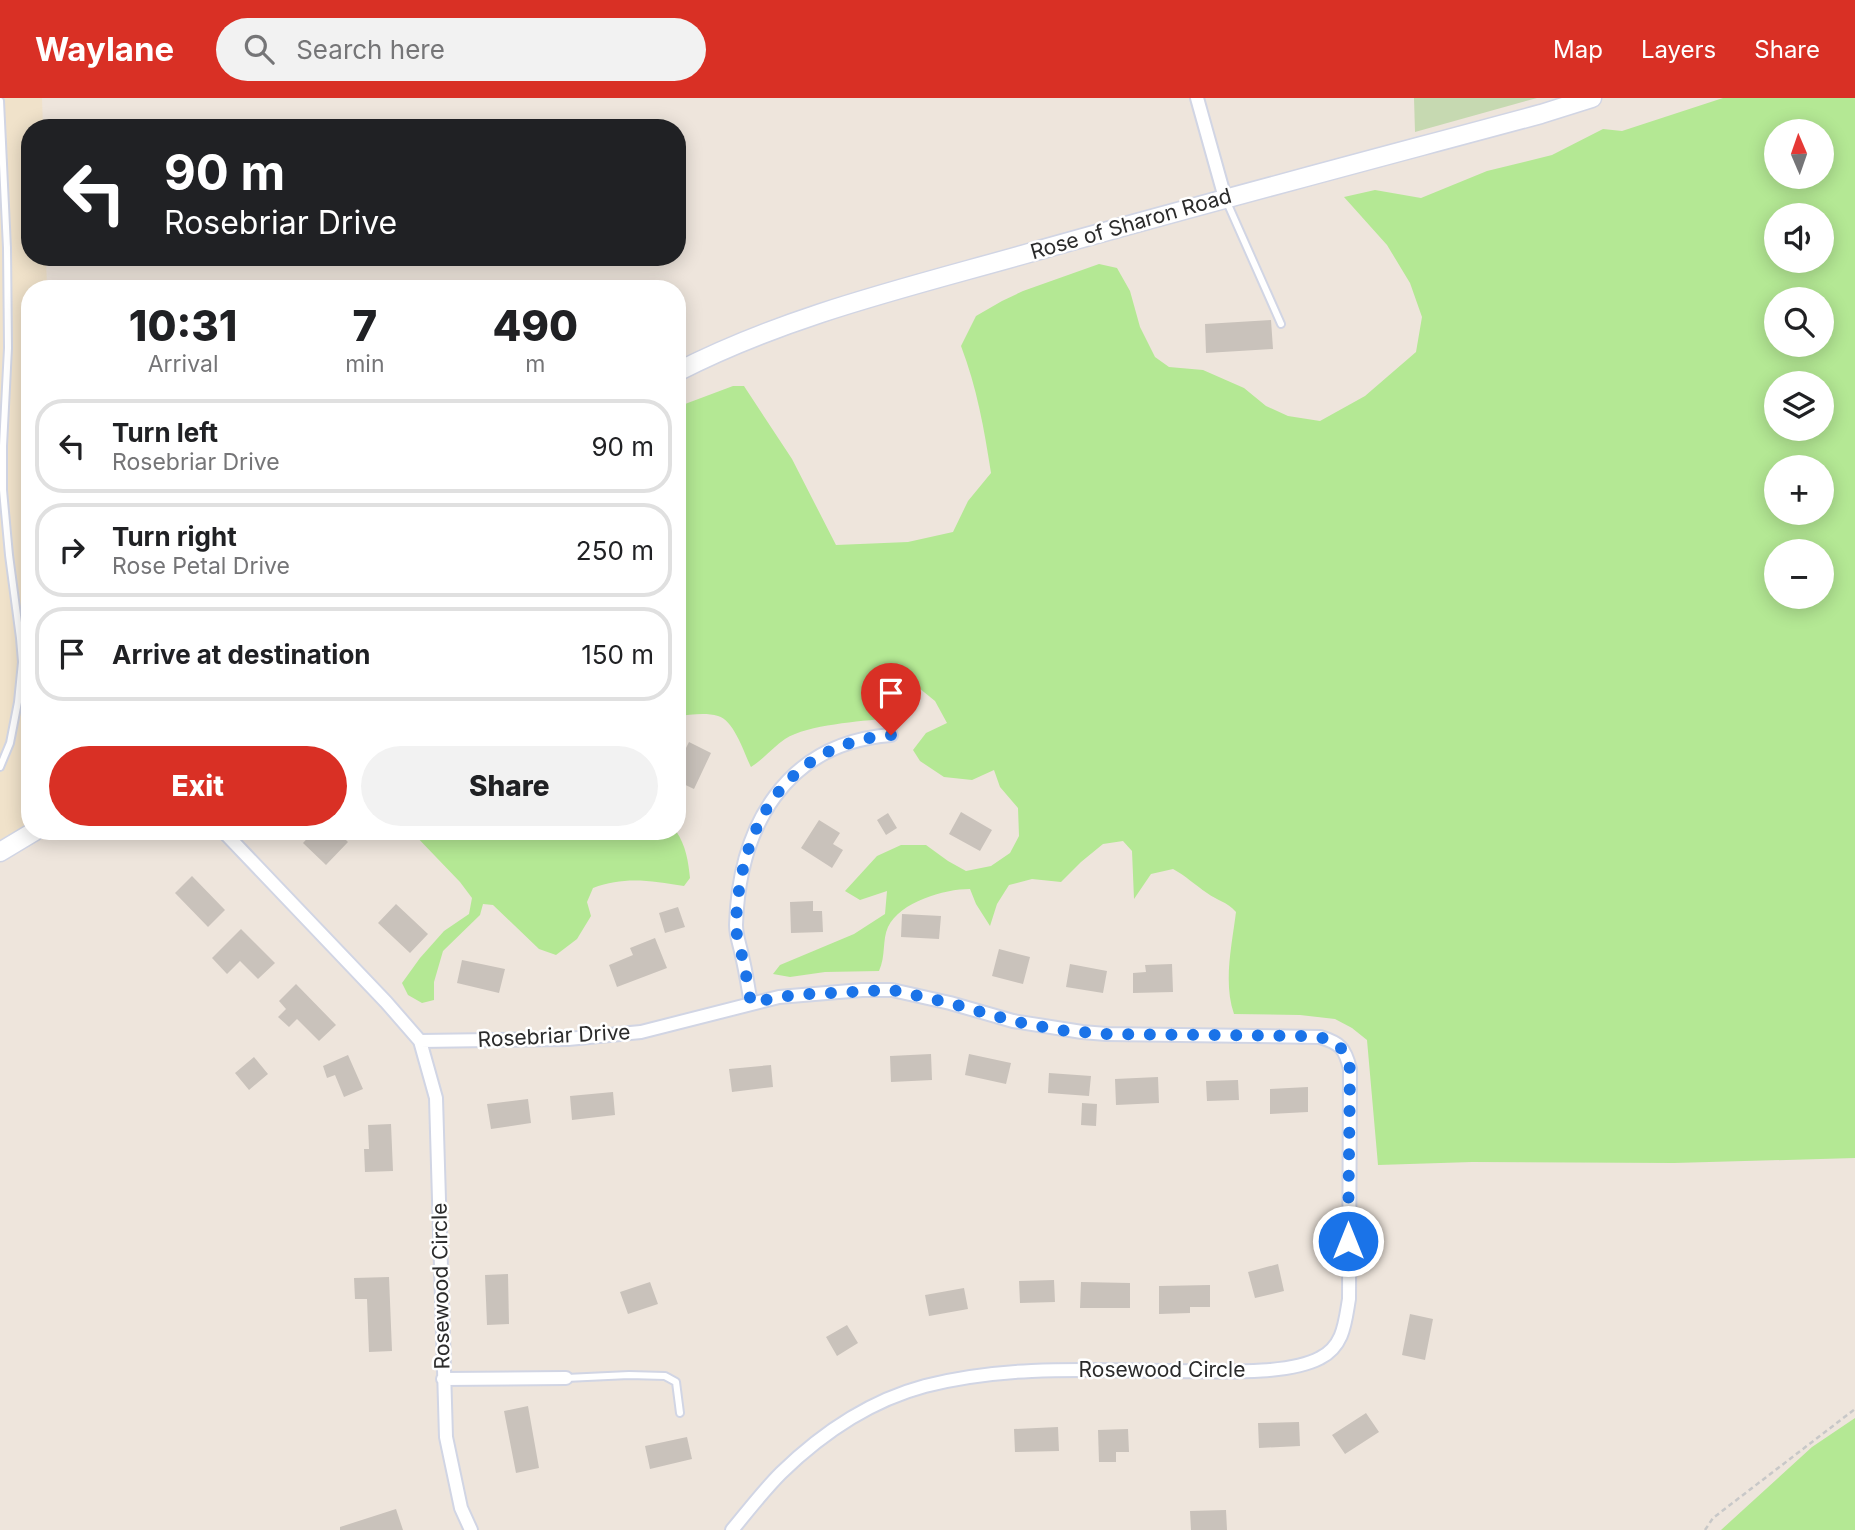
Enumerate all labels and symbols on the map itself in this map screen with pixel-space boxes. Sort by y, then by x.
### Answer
north arrow [1764,119,1834,189]
street label: Rose of Sharon Road [1027,183,1234,264]
pin [861,663,921,735]
street label: Rosebriar Drive [477,1019,631,1052]
street label: Rosewood Circle [427,1202,454,1370]
position arrow [1311,1204,1385,1278]
street label: Rosewood Circle [1079,1357,1245,1382]

